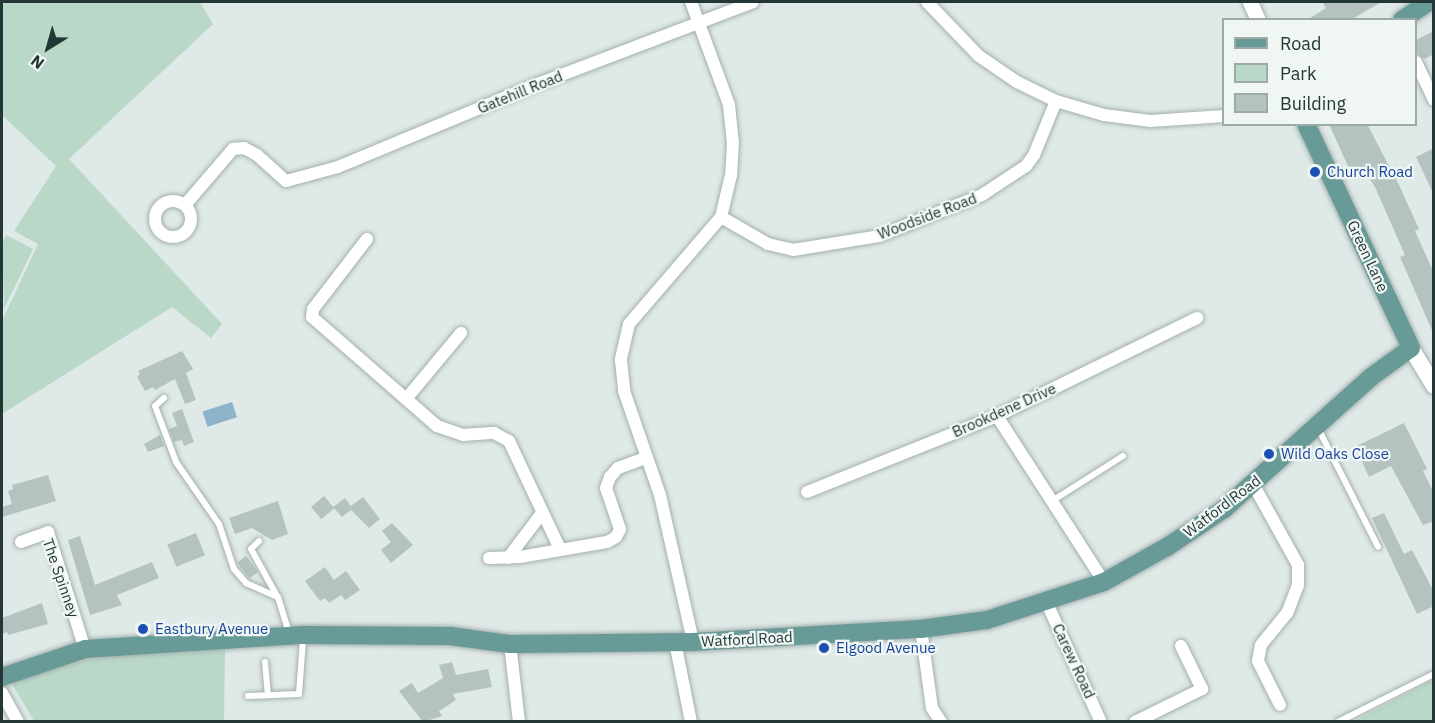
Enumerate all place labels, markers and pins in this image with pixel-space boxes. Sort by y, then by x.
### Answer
place label: Church Road [1327,163,1413,181]
marker: Church Road [1308,165,1322,179]
place label: Wild Oaks Close [1281,445,1389,463]
marker: Wild Oaks Close [1262,447,1276,461]
place label: Eastbury Avenue [155,620,268,638]
marker: Eastbury Avenue [136,622,150,636]
place label: Elgood Avenue [836,639,936,657]
marker: Elgood Avenue [817,641,831,655]

